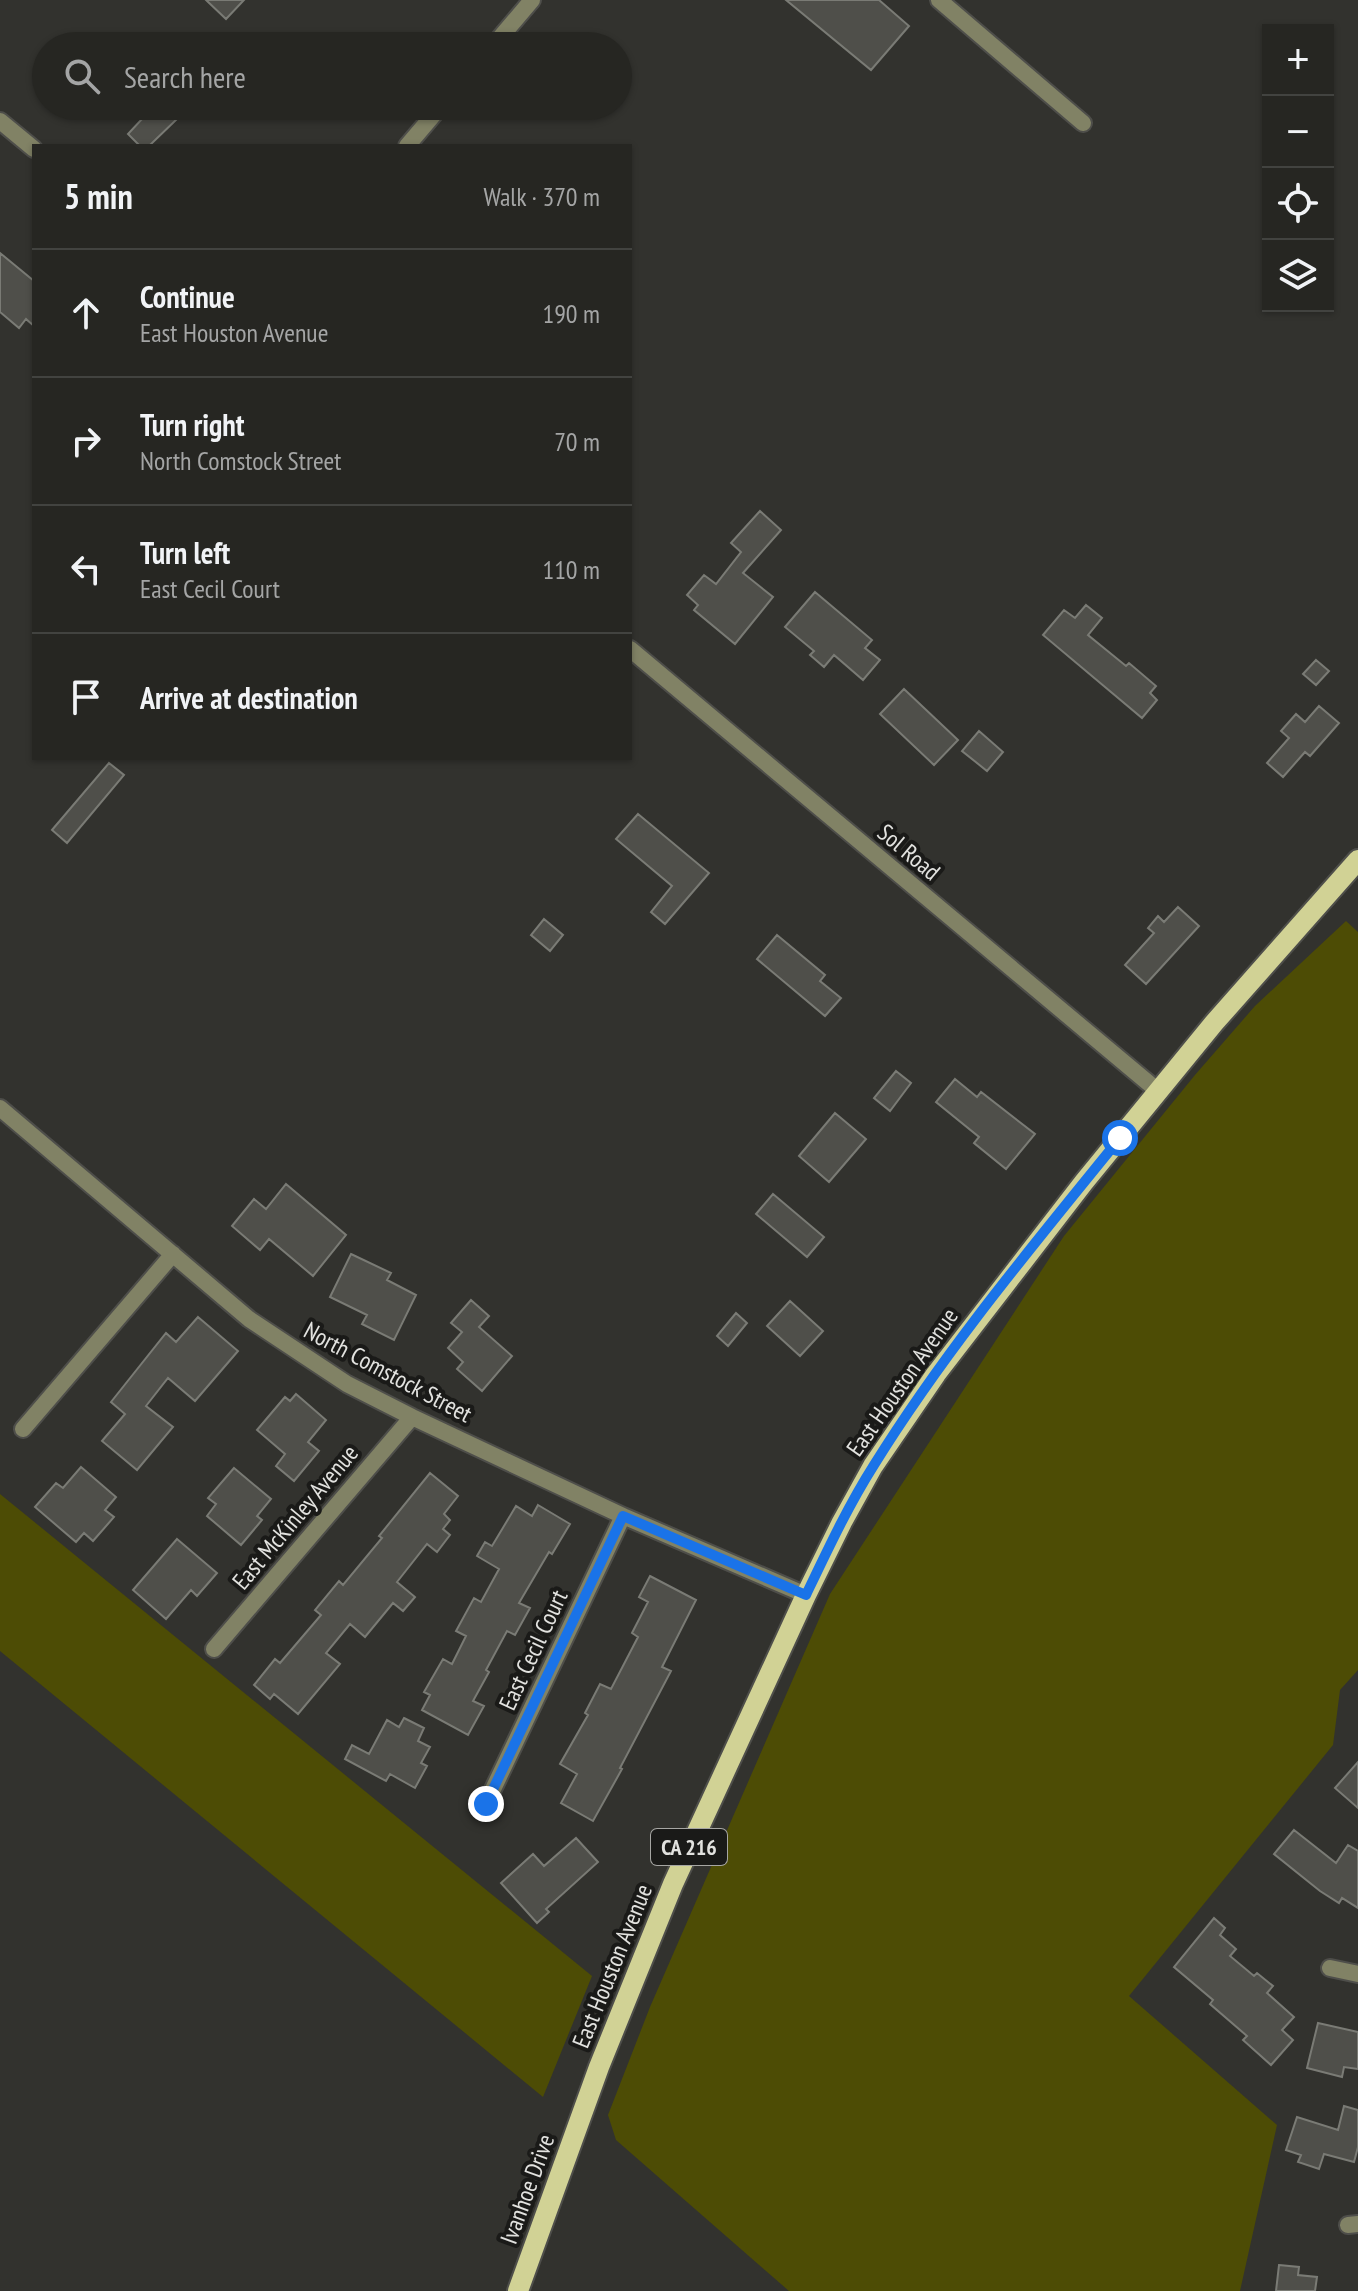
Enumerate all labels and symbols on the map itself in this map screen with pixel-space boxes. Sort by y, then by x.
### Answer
street label: Sol Road [871,817,947,887]
route start [1102,1120,1138,1156]
street label: East Houston Avenue [839,1302,965,1462]
street label: North Comstock Street [299,1315,478,1430]
street label: East McKinley Avenue [225,1438,365,1596]
street label: East Cecil Court [492,1585,574,1715]
route end [468,1786,504,1822]
road number: CA 216 [651,1829,727,1865]
street label: East Houston Avenue [565,1880,659,2052]
street label: Ivanhoe Drive [493,2130,561,2248]

